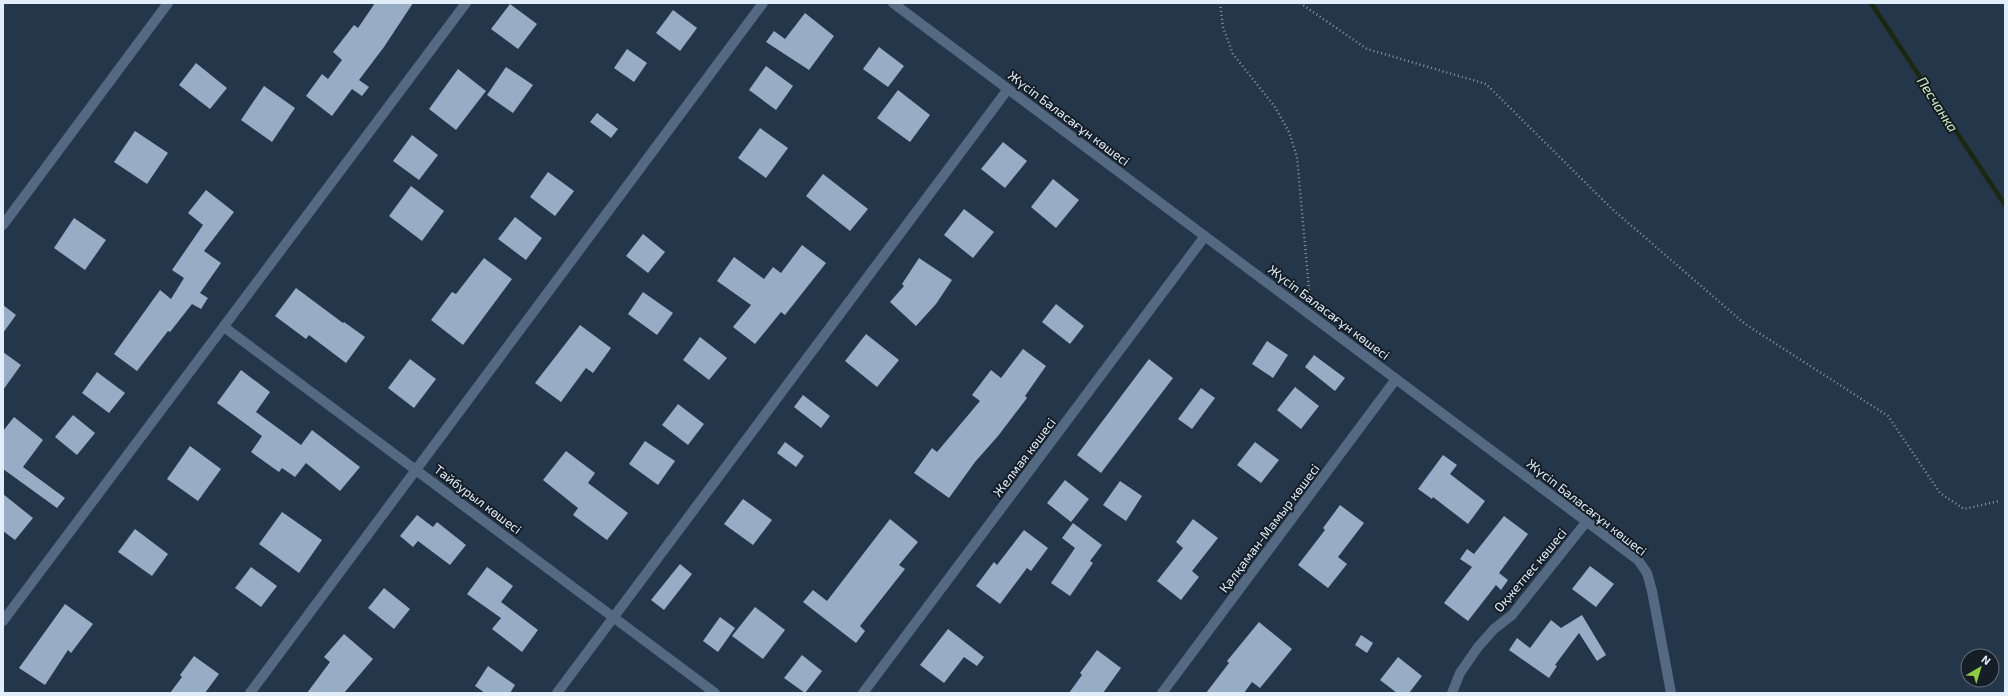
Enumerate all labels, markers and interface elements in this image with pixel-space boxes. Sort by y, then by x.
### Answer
street label: Жүсіп Баласағұн көшесі [1005,67,1133,169]
water label: Песчанка [1914,73,1962,135]
street label: Жүсіп Баласағұн көшесі [1265,261,1393,363]
street label: Желмая көшесі [989,415,1059,499]
street label: Жүсіп Баласағұн көшесі [1524,455,1650,559]
street label: Қалқаман-Мамыр көшесі [1215,460,1323,596]
street label: Тайбурыл көшесі [431,461,525,537]
street label: Оқжетпес көшесі [1490,525,1570,615]
north arrow [1960,648,2000,688]
text: N [1979,652,1994,667]

